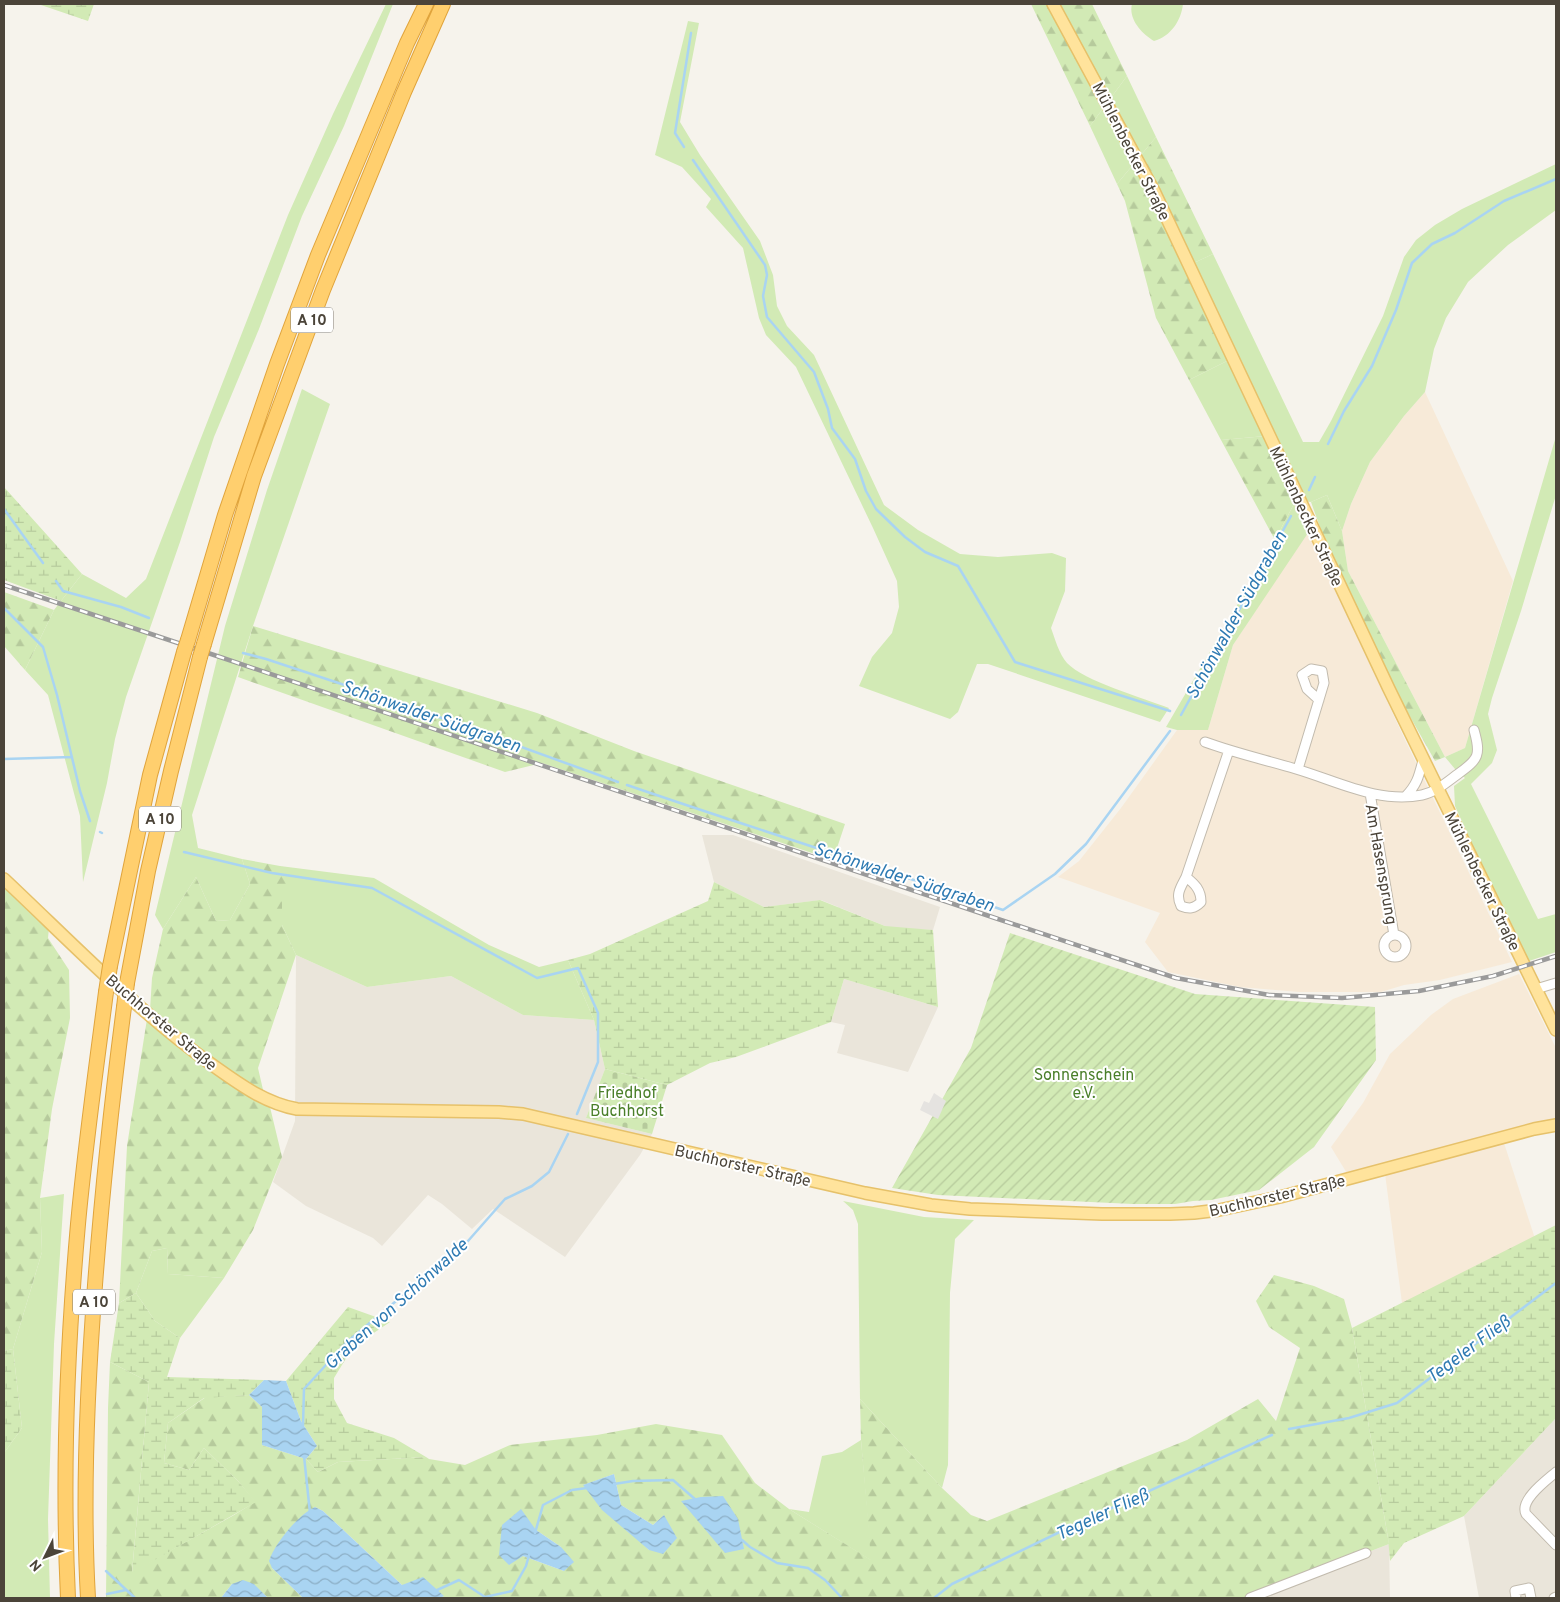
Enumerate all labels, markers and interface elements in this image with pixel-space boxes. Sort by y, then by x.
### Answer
street label: Mühlenbecker Straße [1087,79,1174,224]
road number: A 10 [291,308,333,332]
street label: Mühlenbecker Straße [1264,444,1346,590]
water label: Schönwalder Südgraben [1182,528,1293,704]
water label: Schönwalder Südgraben [338,676,524,759]
street label: Am Hasensprung [1360,802,1401,926]
road number: A 10 [139,806,181,832]
street label: Mühlenbecker Straße [1439,809,1524,955]
water label: Schönwalder Südgraben [810,838,997,919]
street label: Buchhorster Straße [101,971,220,1076]
park label: Sonnenschein e.V. [1034,1066,1134,1104]
park label: Friedhof Buchhorst [590,1084,664,1122]
street label: Buchhorster Straße [672,1142,813,1192]
street label: Buchhorster Straße [1207,1172,1348,1222]
water label: Graben von Schönwalde [320,1234,474,1376]
road number: A 10 [73,1290,115,1314]
water label: Tegeler Fließ [1422,1310,1517,1389]
water label: Tegeler Fließ [1053,1483,1154,1547]
north arrow [20,1532,70,1582]
text: N [27,1555,46,1574]

